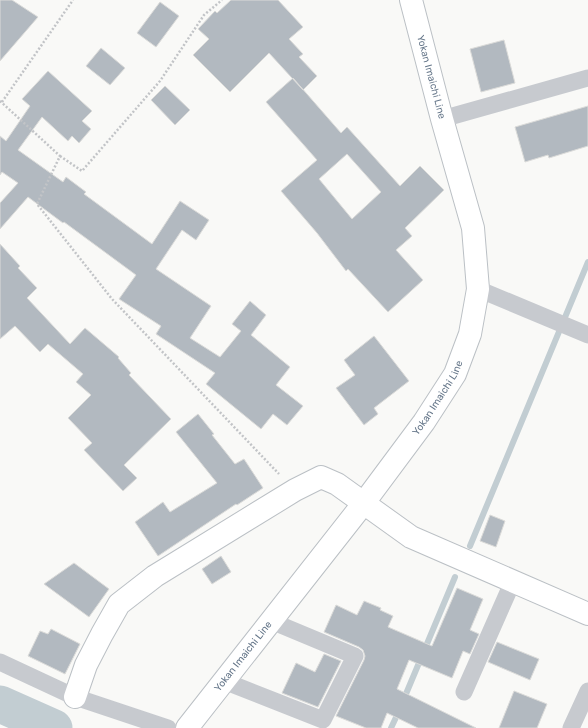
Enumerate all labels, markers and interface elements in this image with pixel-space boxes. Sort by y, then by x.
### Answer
street label: Yokan Imaichi Line [414,34,448,121]
street label: Yokan Imaichi Line [410,358,466,438]
street label: Yokan Imaichi Line [212,618,275,694]

